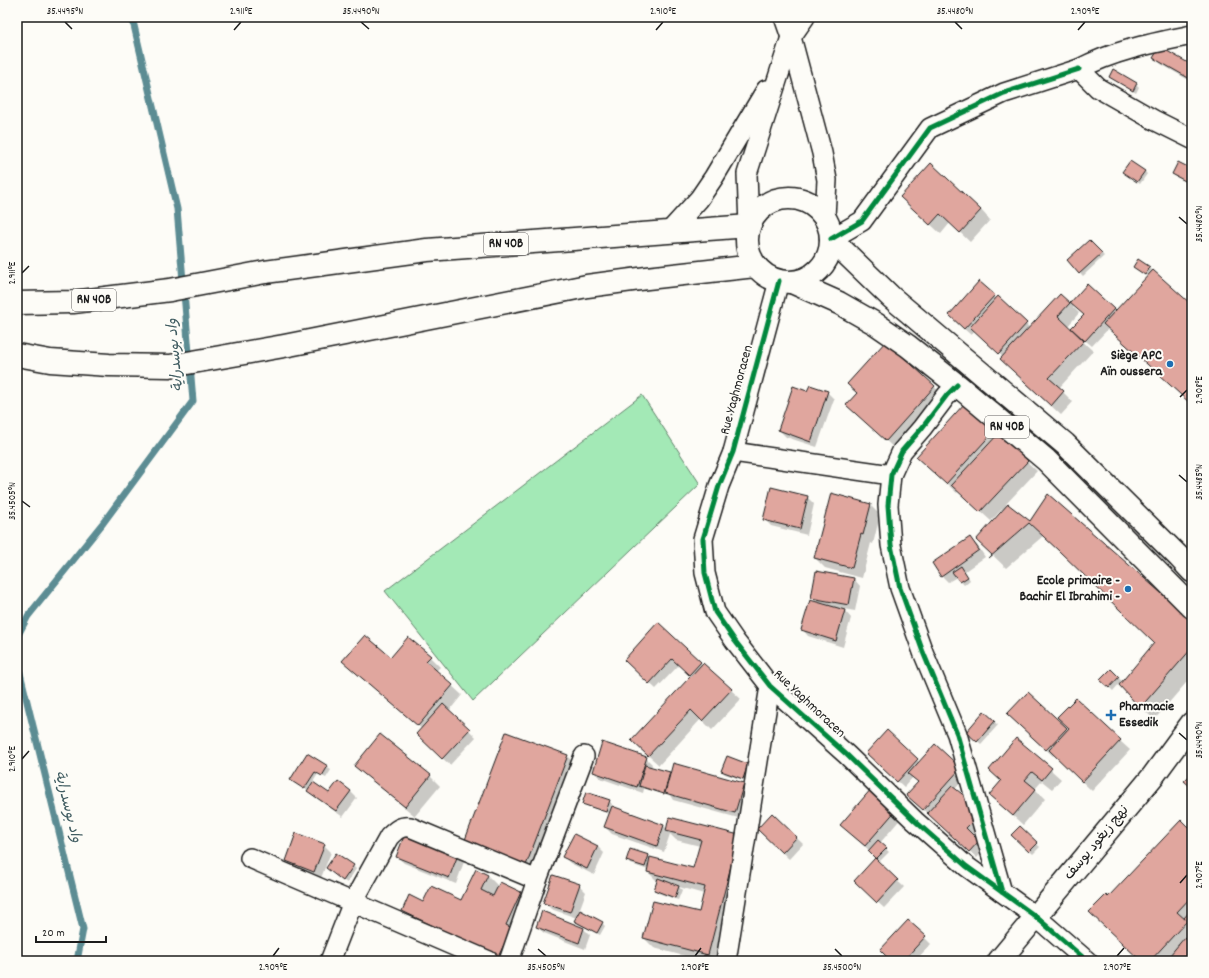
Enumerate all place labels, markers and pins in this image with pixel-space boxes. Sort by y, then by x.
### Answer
place label: Siège APC Aïn oussera [1100,346,1163,382]
marker: Siège APC Aïn oussera [1165,359,1175,369]
place label: Ecole primaire - Bachir El Ibrahimi - [1020,571,1120,607]
marker: Ecole primaire - Bachir El Ibrahimi - [1123,584,1133,594]
place label: Pharmacie Essedik [1119,697,1174,733]
marker: Pharmacie Essedik [1106,710,1116,720]

